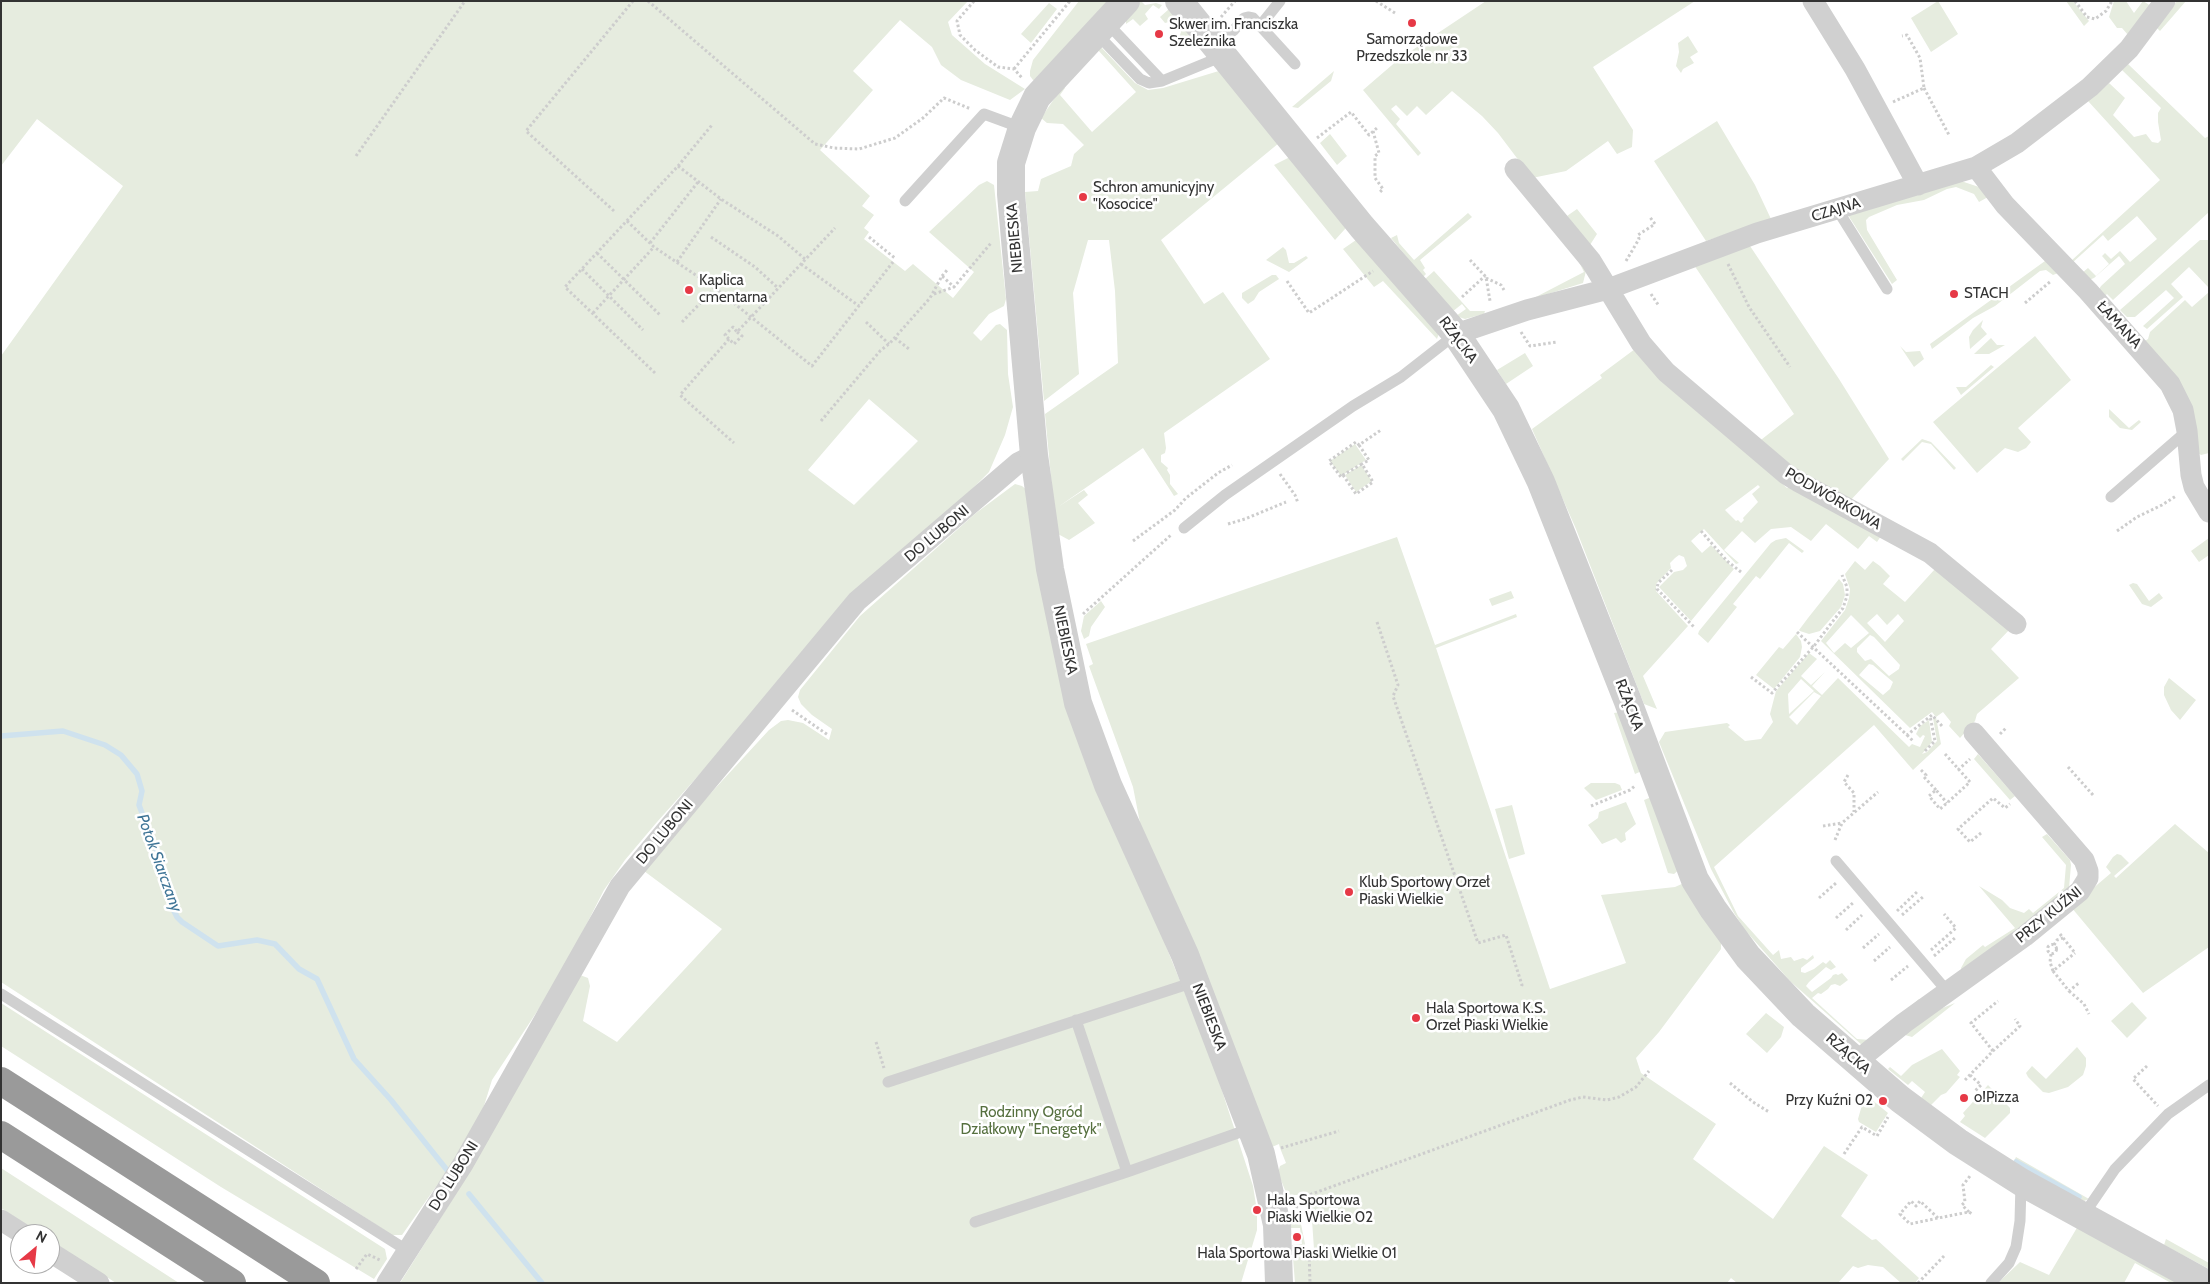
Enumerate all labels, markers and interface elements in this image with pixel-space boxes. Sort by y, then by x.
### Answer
place label: Skwer im. Franciszka Szeleźnika [1169,16,1298,51]
marker: Samorządowe Przedszkole nr 33 [1406,17,1418,29]
marker: Skwer im. Franciszka Szeleźnika [1153,28,1165,40]
place label: Samorządowe Przedszkole nr 33 [1356,31,1468,66]
place label: Schron amunicyjny "Kosocice" [1093,179,1214,214]
marker: Schron amunicyjny "Kosocice" [1077,191,1089,203]
street label: CZAJNA [1809,194,1863,226]
street label: NIEBIESKA [1003,202,1027,274]
place label: Kaplica cmentarna [699,272,767,307]
marker: Kaplica cmentarna [683,284,695,296]
place label: STACH [1964,285,2009,303]
marker: STACH [1948,288,1960,300]
street label: ŁAMANA [2093,297,2145,353]
street label: RŻĄCKA [1435,313,1481,367]
street label: PODWÓRKOWA [1782,464,1884,534]
street label: DO LUBONI [901,502,973,566]
street label: NIEBIESKA [1049,604,1081,676]
street label: RŻĄCKA [1611,677,1647,733]
street label: DO LUBONI [633,796,697,868]
water label: Potok Siarczany [132,811,186,915]
place label: Klub Sportowy Orzeł Piaski Wielkie [1359,874,1490,909]
street label: PRZY KUŹNI [2012,883,2086,947]
marker: Klub Sportowy Orzeł Piaski Wielkie [1343,886,1355,898]
street label: NIEBIESKA [1188,981,1230,1053]
place label: Hala Sportowa K.S. Orzeł Piaski Wielkie [1426,1000,1548,1035]
marker: Hala Sportowa K.S. Orzeł Piaski Wielkie [1410,1012,1422,1024]
street label: RŻĄCKA [1822,1030,1874,1078]
place label: o!Pizza [1974,1089,2019,1107]
place label: Przy Kuźni 02 [1785,1092,1873,1110]
marker: o!Pizza [1958,1092,1970,1104]
marker: Przy Kuźni 02 [1877,1095,1889,1107]
park label: Rodzinny Ogród Działkowy "Energetyk" [960,1104,1102,1139]
street label: DO LUBONI [425,1138,483,1214]
place label: Hala Sportowa Piaski Wielkie 02 [1267,1192,1373,1227]
marker: Hala Sportowa Piaski Wielkie 02 [1251,1204,1263,1216]
north arrow [10,1224,60,1274]
text: N [33,1226,50,1247]
marker: Hala Sportowa Piaski Wielkie 01 [1291,1231,1303,1243]
place label: Hala Sportowa Piaski Wielkie 01 [1197,1245,1397,1263]

